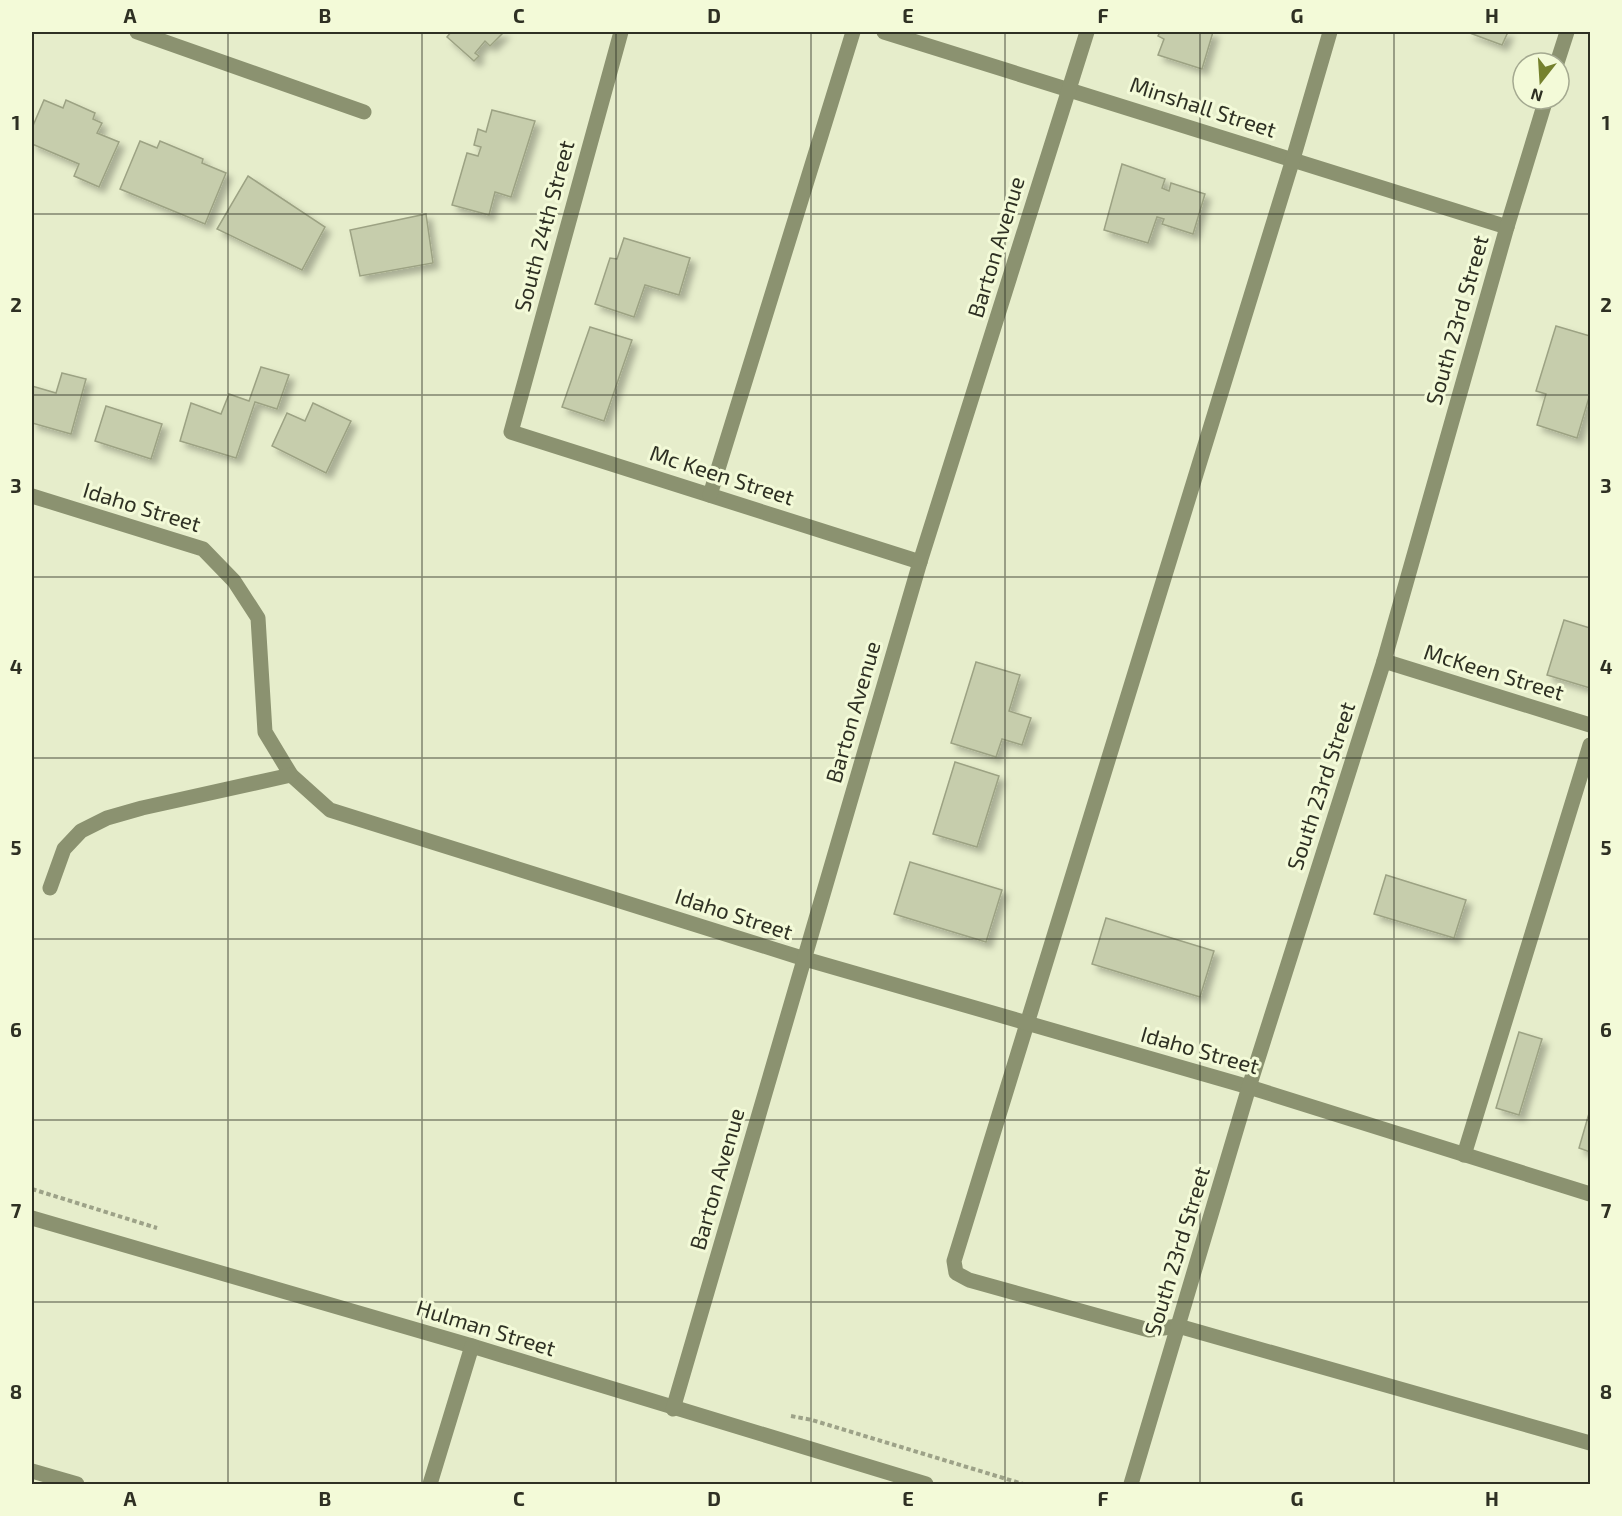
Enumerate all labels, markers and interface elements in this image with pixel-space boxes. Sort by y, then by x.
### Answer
text: A [123,3,137,27]
text: B [319,3,331,27]
text: C [513,3,525,27]
text: D [707,3,721,27]
text: E [902,3,914,27]
text: F [1097,3,1109,27]
text: G [1291,3,1303,27]
text: H [1485,3,1499,27]
north arrow [1511,51,1571,111]
street label: Minshall Street [1127,70,1280,142]
text: N [1528,85,1545,107]
text: 1 [12,110,20,134]
text: 1 [1602,110,1610,134]
street label: South 24th Street [508,137,578,314]
street label: Barton Avenue [961,173,1029,320]
street label: South 23rd Street [1419,232,1493,408]
text: 2 [10,292,22,316]
text: 2 [1600,292,1612,316]
street label: Mc Keen Street [647,438,798,510]
text: 3 [10,473,22,497]
text: 3 [1600,473,1612,497]
street label: Idaho Street [80,476,204,536]
street label: McKeen Street [1421,637,1568,705]
street label: Barton Avenue [819,638,885,786]
text: 4 [10,654,23,678]
text: 4 [1600,654,1613,678]
street label: South 23rd Street [1281,698,1359,873]
text: 5 [10,835,22,859]
text: 5 [1600,835,1612,859]
street label: Idaho Street [672,882,796,944]
text: 6 [10,1017,22,1041]
text: 6 [1600,1017,1612,1041]
street label: Idaho Street [1138,1020,1262,1078]
street label: Barton Avenue [683,1105,749,1253]
street label: South 23rd Street [1138,1163,1214,1338]
text: 7 [11,1198,22,1222]
text: 7 [1601,1198,1612,1222]
street label: Hulman Street [414,1294,559,1361]
text: 8 [10,1379,22,1403]
text: 8 [1600,1379,1612,1403]
text: A [123,1486,137,1510]
text: B [319,1486,331,1510]
text: C [513,1486,525,1510]
text: D [707,1486,721,1510]
text: E [902,1486,914,1510]
text: F [1097,1486,1109,1510]
text: G [1291,1486,1303,1510]
text: H [1485,1486,1499,1510]

